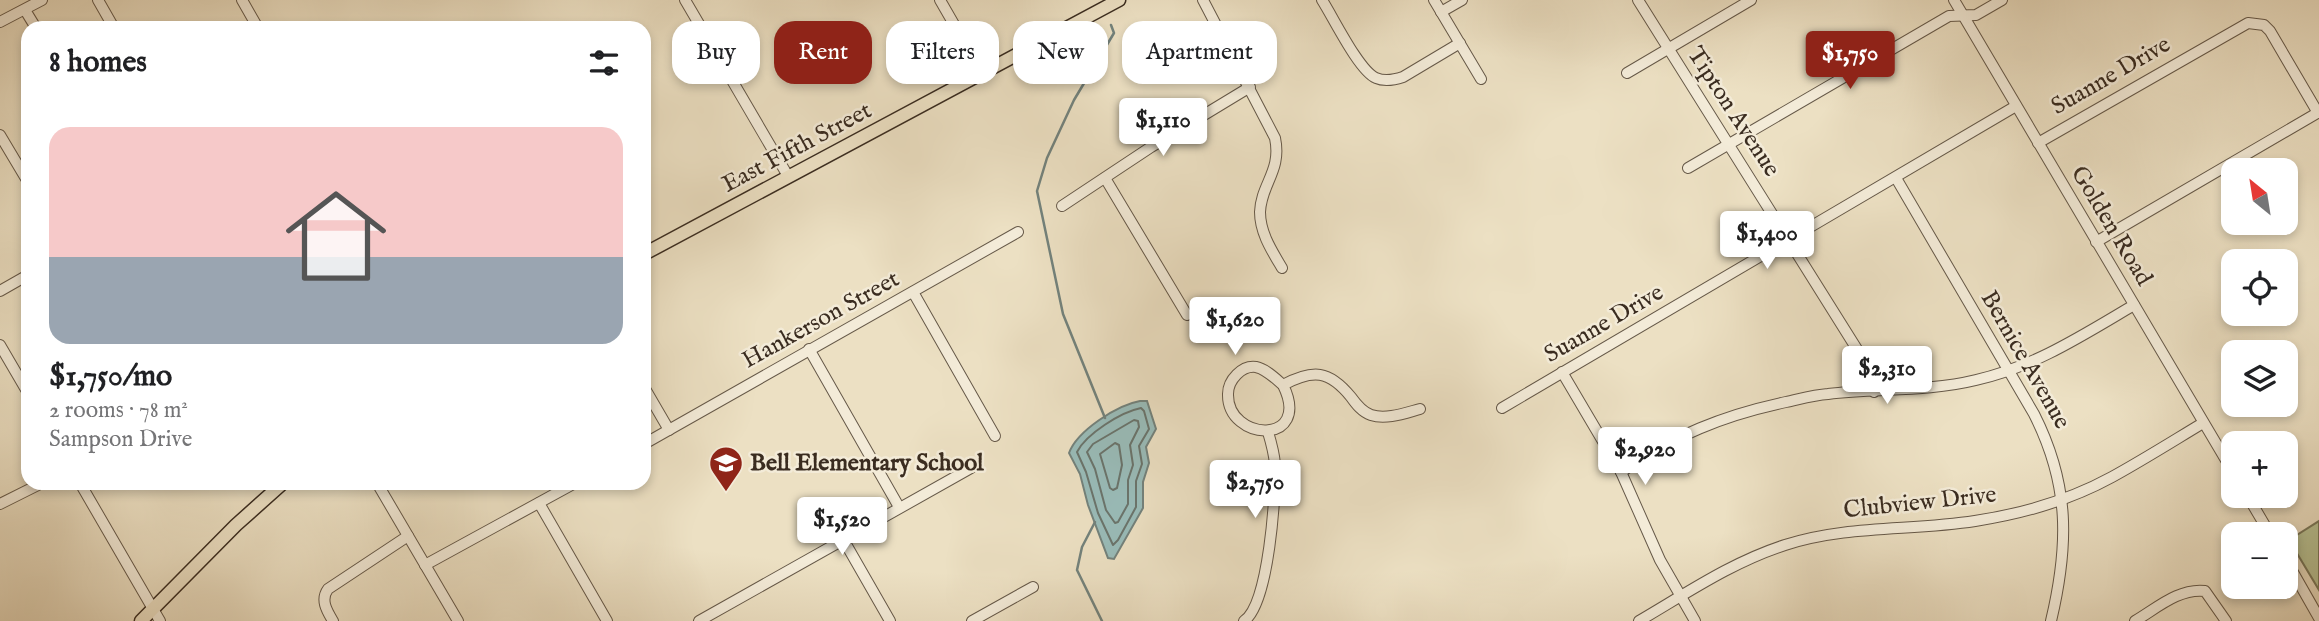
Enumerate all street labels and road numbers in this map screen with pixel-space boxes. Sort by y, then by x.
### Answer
street label: Suanne Drive [2046,29,2176,123]
street label: Tipton Avenue [1679,41,1787,183]
street label: East Fifth Street [717,96,877,200]
street label: Golden Road [2063,160,2159,292]
street label: Hankerson Street [737,264,905,376]
street label: Suanne Drive [1539,277,1669,371]
street label: Bernice Avenue [1973,285,2077,435]
street label: Clubview Drive [1842,480,1998,526]

